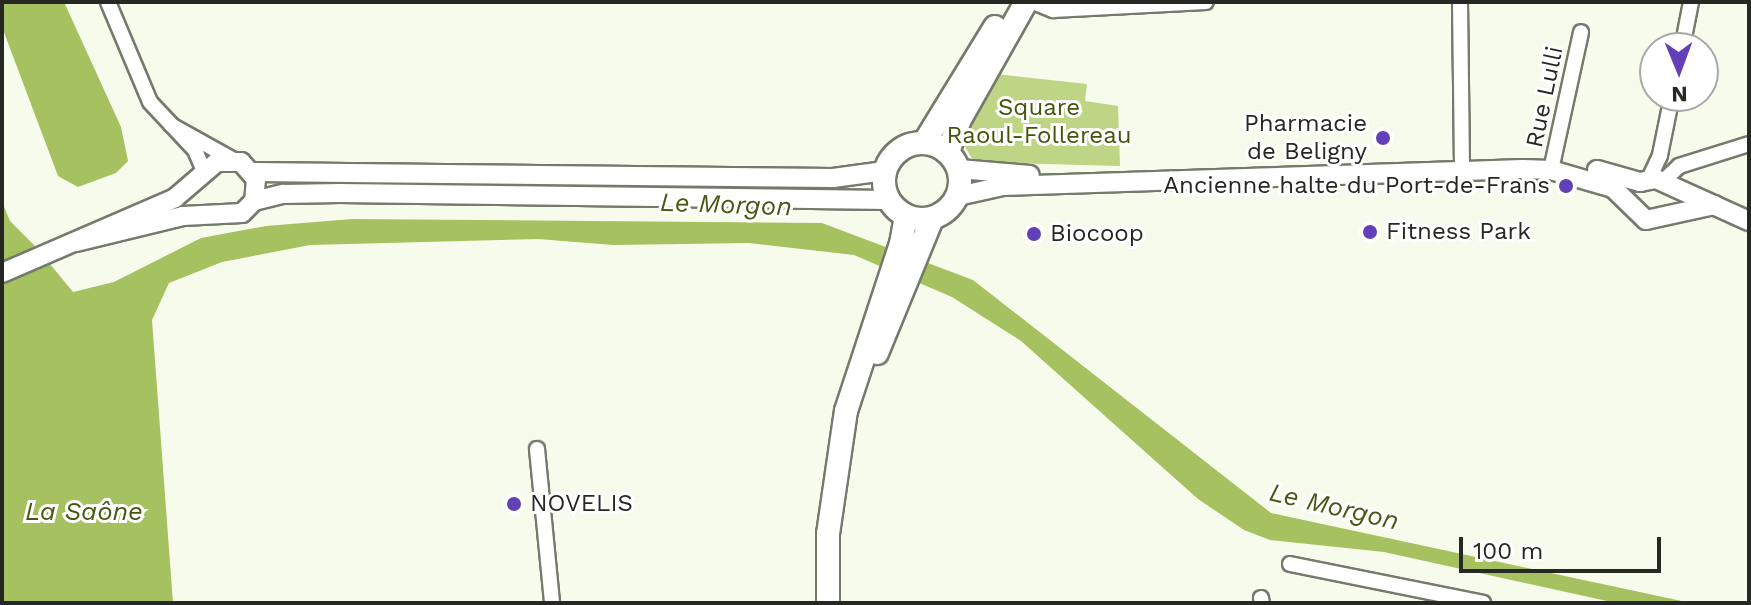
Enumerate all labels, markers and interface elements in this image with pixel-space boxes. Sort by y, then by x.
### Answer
north arrow [1639,32,1719,112]
street label: Rue Lulli [1520,44,1570,150]
text: N [1671,82,1688,107]
park label: Square Raoul-Follereau [946,94,1132,150]
place label: Pharmacie de Beligny [1244,110,1367,166]
marker: Pharmacie de Beligny [1374,129,1392,147]
place label: Ancienne halte du Port-de-Frans [1163,172,1550,200]
marker: Ancienne halte du Port-de-Frans [1557,177,1575,195]
water label: Le Morgon [660,187,792,223]
place label: Fitness Park [1386,218,1531,246]
place label: Biocoop [1050,220,1144,248]
marker: Fitness Park [1361,223,1379,241]
marker: Biocoop [1025,225,1043,243]
water label: Le Morgon [1266,477,1402,537]
place label: NOVELIS [530,490,633,518]
marker: NOVELIS [505,495,523,513]
water label: La Saône [25,496,143,528]
scale bar [1463,521,1665,571]
text: 100 m [1473,537,1543,565]

